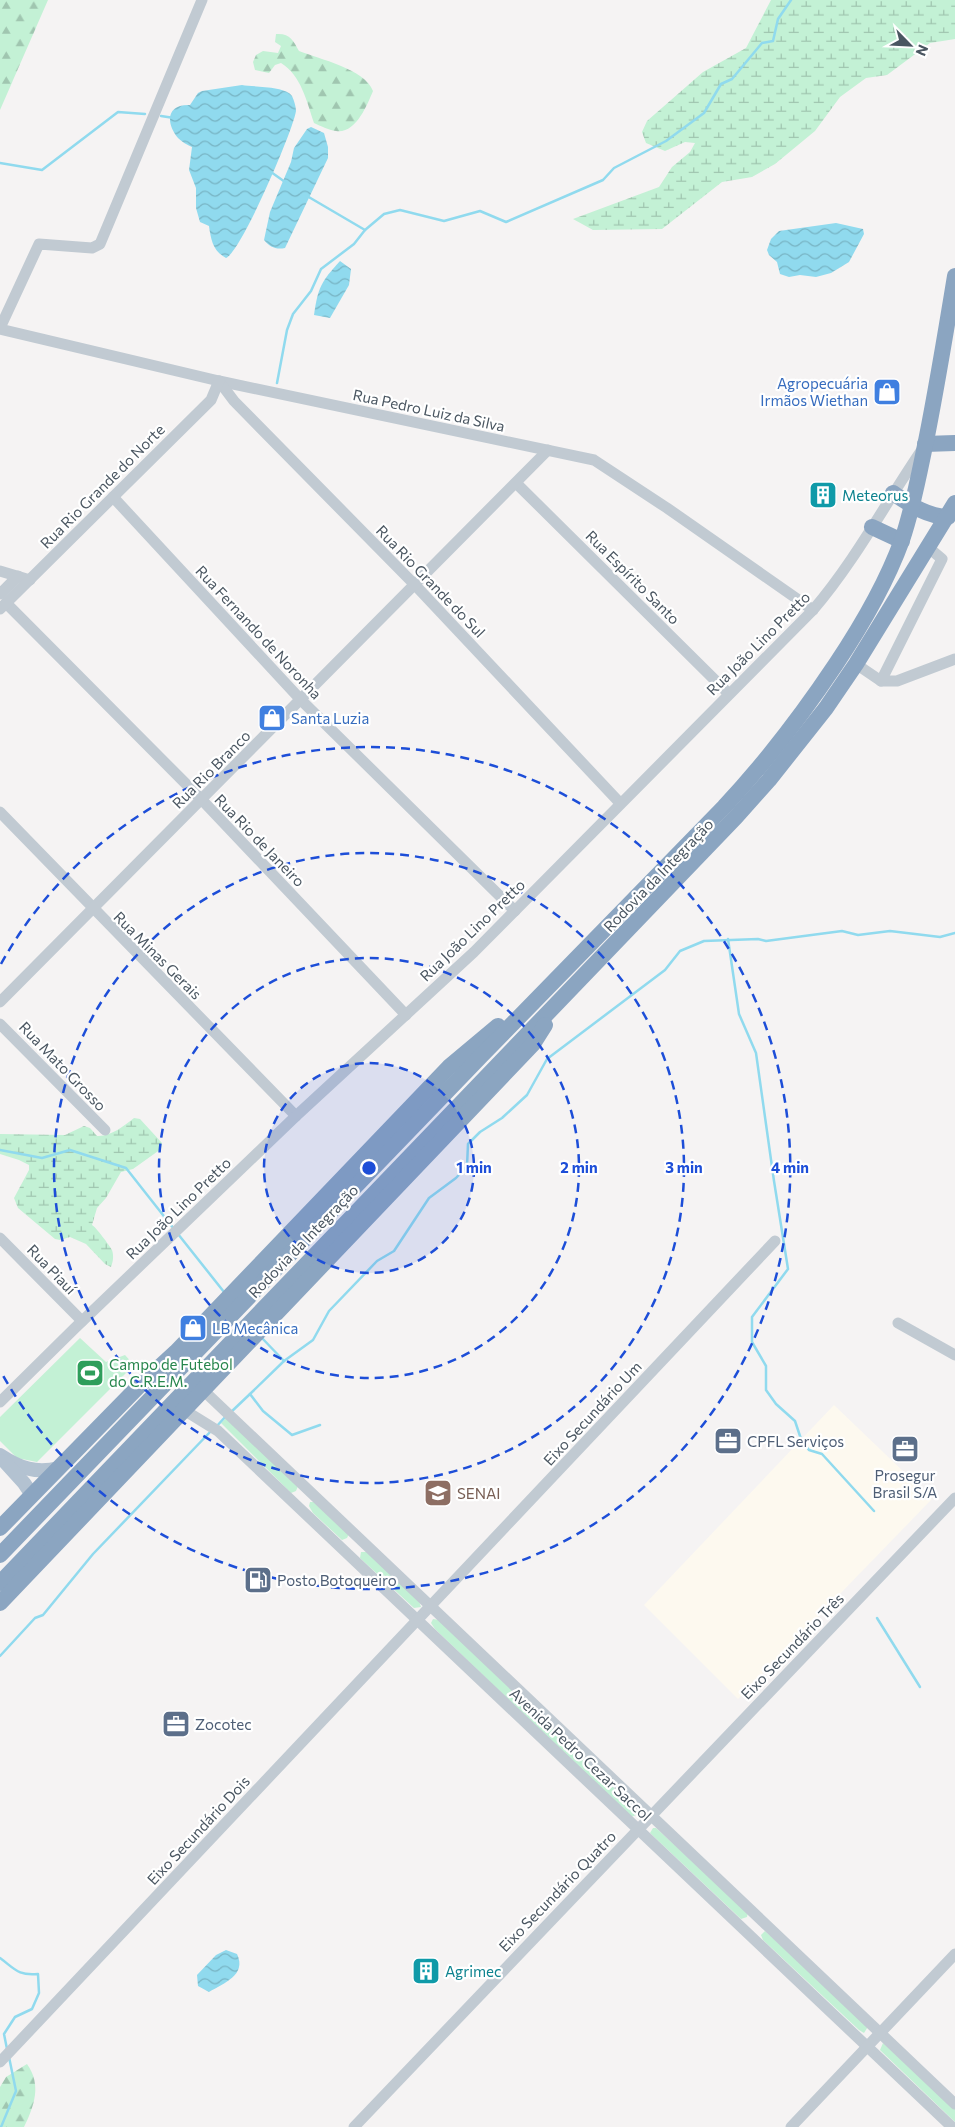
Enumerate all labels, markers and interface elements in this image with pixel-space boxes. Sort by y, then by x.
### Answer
north arrow [885,20,935,70]
text: N [912,42,932,59]
place label: Agropecuária Irmãos Wiethan [760,374,868,409]
shop icon: Agropecuária Irmãos Wiethan [872,377,902,407]
street label: Rua Pedro Luiz da Silva [351,385,507,435]
street label: Rua Rio Grande do Norte [36,420,168,552]
building icon: Meteorus [808,480,838,510]
place label: Meteorus [842,486,908,504]
street label: Rua Rio Grande do Sul [373,521,489,641]
street label: Rua Espírito Santo [582,526,684,628]
street label: Rua Fernando de Noronha [192,561,326,703]
street label: Rua João Lino Pretto [702,587,814,699]
shop icon: Santa Luzia [257,703,287,733]
place label: Santa Luzia [291,709,369,727]
street label: Rua Rio Branco [168,726,254,812]
street label: Rua Rio de Janeiro [211,790,309,890]
street label: Rodovia da Integração [599,815,717,935]
street label: Rua João Lino Pretto [416,875,528,985]
street label: Rua Minas Gerais [110,907,206,1003]
street label: Rua Mato Grosso [16,1018,110,1114]
street label: Rua João Lino Pretto [122,1153,234,1263]
text: 1 min [456,1158,492,1176]
text: 2 min [560,1158,598,1176]
text: 3 min [665,1158,703,1176]
text: 4 min [771,1158,809,1176]
centre of rings [360,1159,378,1177]
street label: Rodovia da Integração [244,1181,362,1301]
street label: Rua Piauí [24,1240,81,1299]
shop icon: LB Mecânica [178,1313,208,1343]
place label: LB Mecânica [212,1319,298,1337]
place label: Campo de Futebol do C.R.E.M. [109,1355,233,1390]
street label: Eixo Secundário Um [539,1357,645,1469]
sports icon: Campo de Futebol do C.R.E.M. [75,1358,105,1388]
office icon: CPFL Serviços [713,1426,743,1456]
place label: CPFL Serviços [747,1432,844,1450]
office icon: Prosegur Brasil S/A [890,1434,920,1464]
place label: Prosegur Brasil S/A [873,1466,937,1501]
school or university icon: SENAI [423,1478,453,1508]
place label: SENAI [457,1484,501,1502]
fuel station icon: Posto Botoqueiro [243,1565,273,1595]
place label: Posto Botoqueiro [277,1571,397,1589]
street label: Eixo Secundário Três [737,1589,847,1703]
street label: Avenida Pedro Cezar Saccol [507,1684,655,1824]
office icon: Zocotec [161,1709,191,1739]
place label: Zocotec [195,1715,252,1733]
street label: Eixo Secundário Dois [143,1772,253,1888]
street label: Eixo Secundário Quatro [495,1827,619,1955]
building icon: Agrimec [411,1956,441,1986]
place label: Agrimec [445,1962,501,1980]

